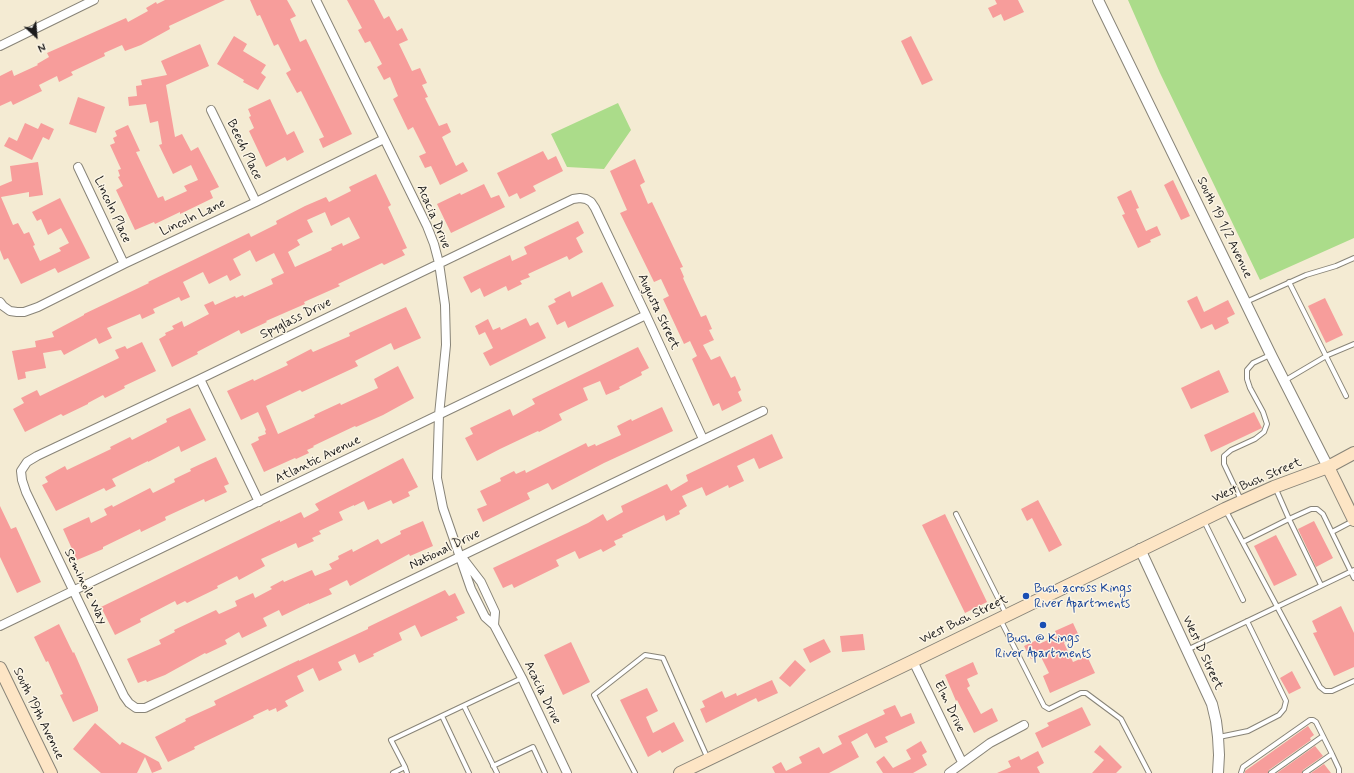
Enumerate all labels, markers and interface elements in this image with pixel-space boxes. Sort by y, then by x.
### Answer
north arrow [16,16,56,56]
text: N [35,39,48,55]
street label: Beech Place [223,117,265,183]
street label: Lincoln Place [90,174,134,246]
street label: South 19 1/2 Avenue [1193,175,1255,281]
street label: Acacia Drive [412,183,454,251]
street label: Lincoln Lane [158,196,228,240]
street label: Augusta Street [634,272,682,352]
street label: Spyglass Drive [258,295,334,343]
street label: Atlantic Avenue [273,432,363,488]
street label: West Bush Street [1210,455,1304,507]
street label: National Drive [407,526,483,574]
street label: Seminole Way [60,547,110,627]
place label: Bush across Kings River Apartments [1034,581,1132,612]
marker: Bush across Kings River Apartments [1021,591,1031,601]
street label: West Bush Street [918,592,1010,648]
street label: West D Street [1178,614,1226,692]
marker: Bush @ Kings River Apartments [1038,620,1048,630]
place label: Bush @ Kings River Apartments [995,631,1091,662]
street label: Acacia Drive [520,659,564,727]
street label: South 19th Avenue [9,665,67,763]
street label: Elm Drive [930,679,968,735]

